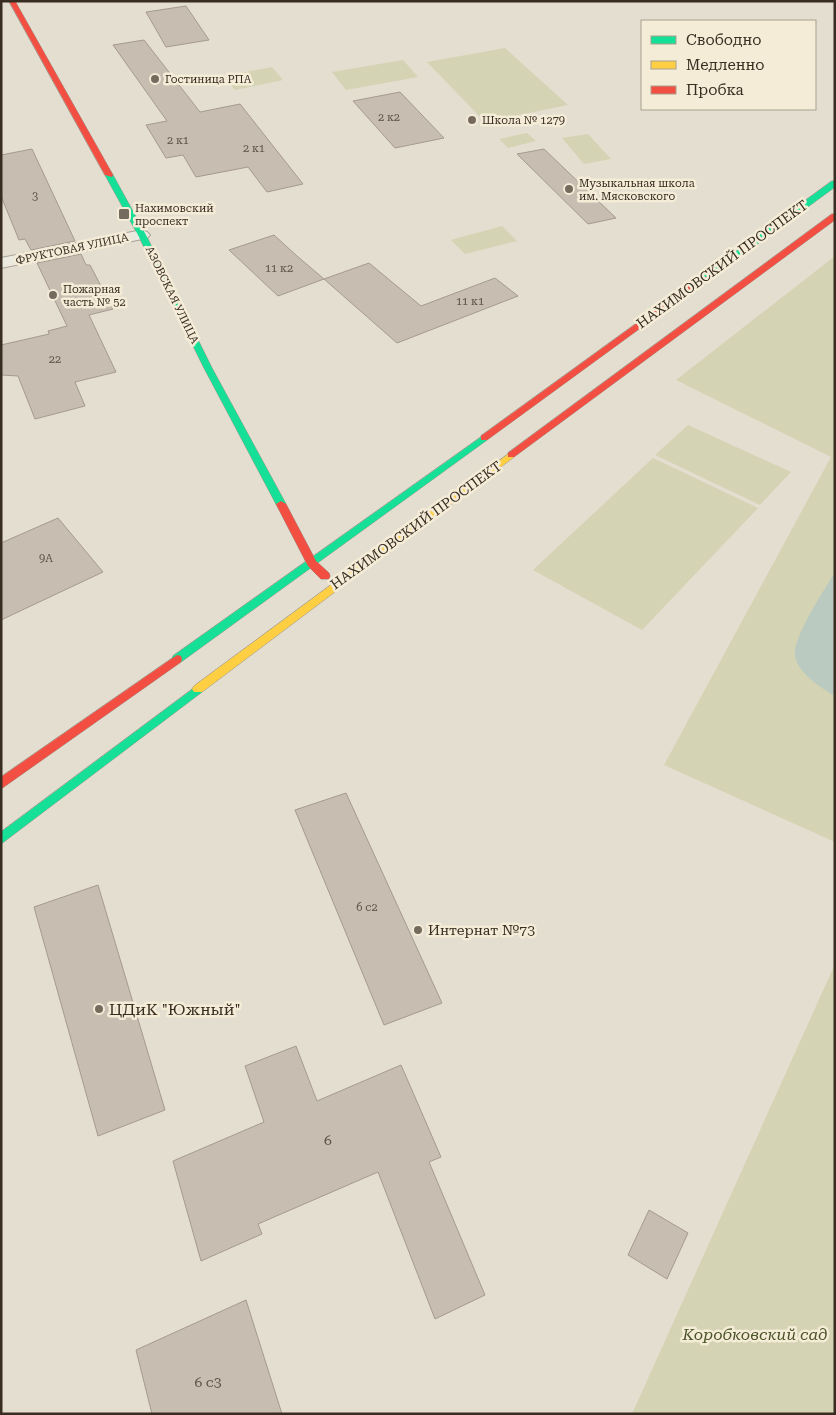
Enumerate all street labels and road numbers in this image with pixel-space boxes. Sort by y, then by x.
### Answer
street label: НАХИМОВСКИЙ ПРОСПЕКТ [633,197,811,331]
street label: ФРУКТОВАЯ УЛИЦА [14,231,130,267]
street label: АЗОВСКАЯ УЛИЦА [143,244,201,346]
street label: НАХИМОВСКИЙ ПРОСПЕКТ [327,458,505,592]

